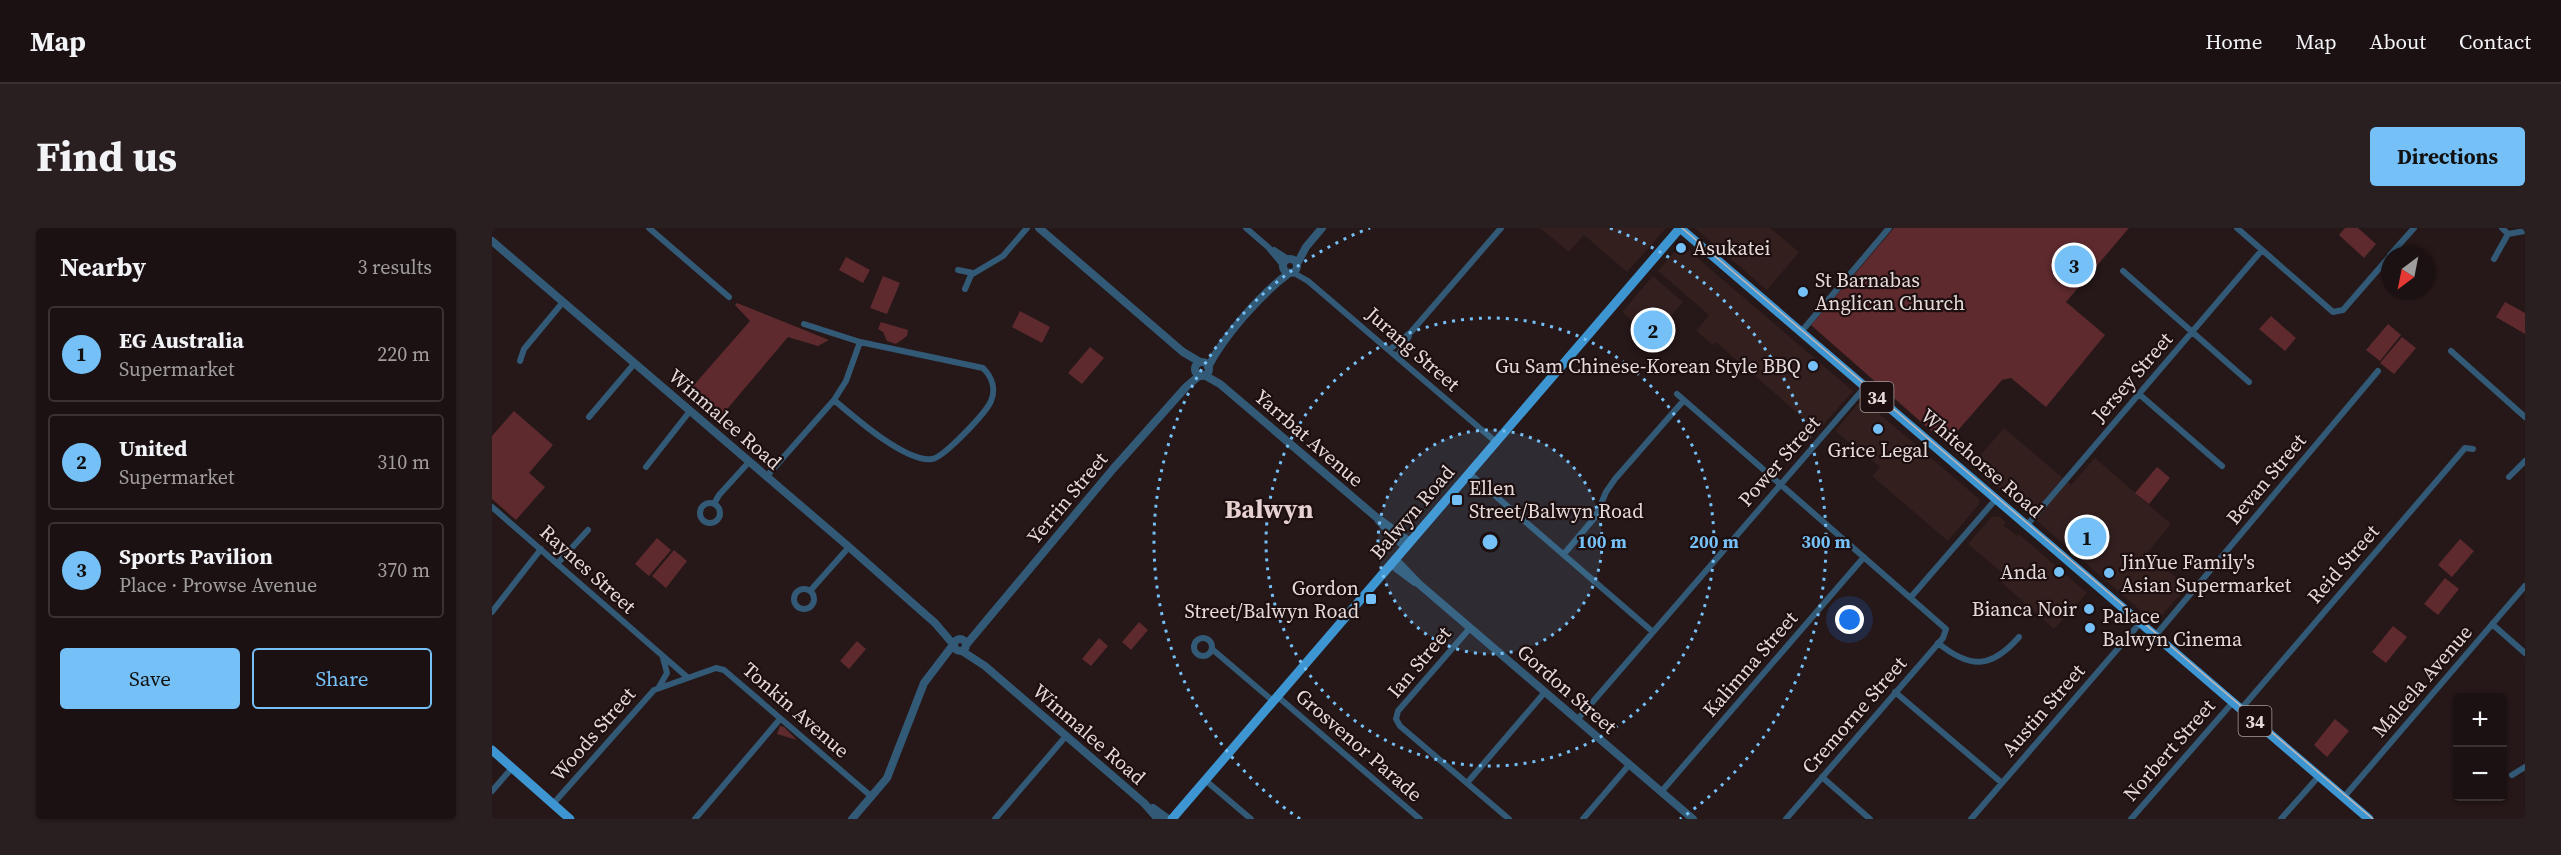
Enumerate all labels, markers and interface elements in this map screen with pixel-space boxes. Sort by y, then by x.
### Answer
text: Map [30,22,86,60]
text: Home [2205,27,2263,56]
text: Map [2296,27,2337,56]
text: About [2370,27,2426,56]
text: Contact [2459,27,2531,56]
text: Find us [36,127,177,185]
button: Directions [2370,127,2525,186]
place label: Asukatei [1693,234,1770,262]
marker: Asukatei [1674,241,1688,255]
pin: 3 [2054,243,2094,288]
north arrow [2381,246,2435,300]
text: Nearby [60,249,146,285]
text: 3 results [357,253,432,281]
place label: St Barnabas Anglican Church [1815,266,1965,317]
marker: St Barnabas Anglican Church [1796,285,1810,299]
street label: Jurang Street [1359,300,1466,398]
pin: 2 [1634,308,1672,352]
text: EG Australia [119,325,244,355]
street label: Jersey Street [2084,326,2179,429]
text: 1 [76,340,87,368]
text: 220 m [377,340,430,368]
place label: Gu Sam Chinese-Korean Style BBQ [1495,352,1801,380]
text: Supermarket [119,355,234,383]
marker: Gu Sam Chinese-Korean Style BBQ [1806,359,1820,373]
street label: Winmalee Road [662,362,788,476]
road number: 34 [1860,382,1894,412]
street label: Yarrbat Avenue [1248,383,1370,493]
street label: Whitehorse Road [1915,402,2050,524]
street label: Power Street [1732,409,1827,513]
marker: Grice Legal [1871,422,1885,436]
street label: Bevan Street [2220,427,2313,530]
text: United [119,433,187,463]
place label: Grice Legal [1828,436,1928,464]
street label: Yerrin Street [1020,446,1114,550]
text: 2 [76,448,87,476]
text: 310 m [377,448,430,476]
street label: Balwyn Road [1363,458,1461,565]
text: Supermarket [119,463,234,491]
place label: Ellen Street/Balwyn Road [1469,474,1644,525]
district label: Balwyn [1224,491,1314,527]
marker: Ellen Street/Balwyn Road [1450,493,1464,507]
pin: 1 [2068,514,2106,560]
street label: Raynes Street [534,518,643,620]
street label: Reid Street [2301,518,2386,610]
text: 100 m [1577,529,1627,554]
text: 200 m [1689,529,1739,554]
text: 300 m [1801,529,1851,554]
centre of rings [1480,532,1500,552]
text: Sports Pavilion [119,541,273,571]
place label: JinYue Family's Asian Supermarket [2120,548,2292,599]
text: 3 [76,556,87,584]
text: 370 m [377,556,430,584]
place label: Anda [2000,558,2048,586]
marker: Anda [2052,565,2066,579]
marker: JinYue Family's Asian Supermarket [2102,566,2116,580]
text: Place · Prowse Avenue [119,571,317,599]
place label: Gordon Street/Balwyn Road [1184,574,1360,625]
marker: Gordon Street/Balwyn Road [1364,592,1378,606]
place label: Bianca Noir [1972,595,2078,623]
marker: Bianca Noir [2082,602,2096,616]
place label: Palace Balwyn Cinema [2102,602,2243,653]
street label: Kalimna Street [1696,605,1804,723]
your location [1835,605,1864,634]
street label: Maleela Avenue [2365,619,2479,743]
street label: Ian Street [1381,620,1458,704]
marker: Palace Balwyn Cinema [2083,621,2097,635]
street label: Gordon Street [1511,638,1623,740]
button: Save [60,648,240,709]
button: Share [252,648,432,709]
street label: Cremorne Street [1795,650,1913,780]
street label: Tonkin Avenue [737,656,855,764]
street label: Austin Street [1995,657,2091,762]
street label: Winmalee Road [1026,677,1152,791]
street label: Woods Street [544,681,642,787]
street label: Grosvenor Parade [1290,682,1428,808]
street label: Norbert Street [2117,692,2222,807]
map controls [2453,693,2507,801]
button: + [2453,693,2507,747]
road number: 34 [2238,706,2272,736]
button: − [2453,747,2507,801]

